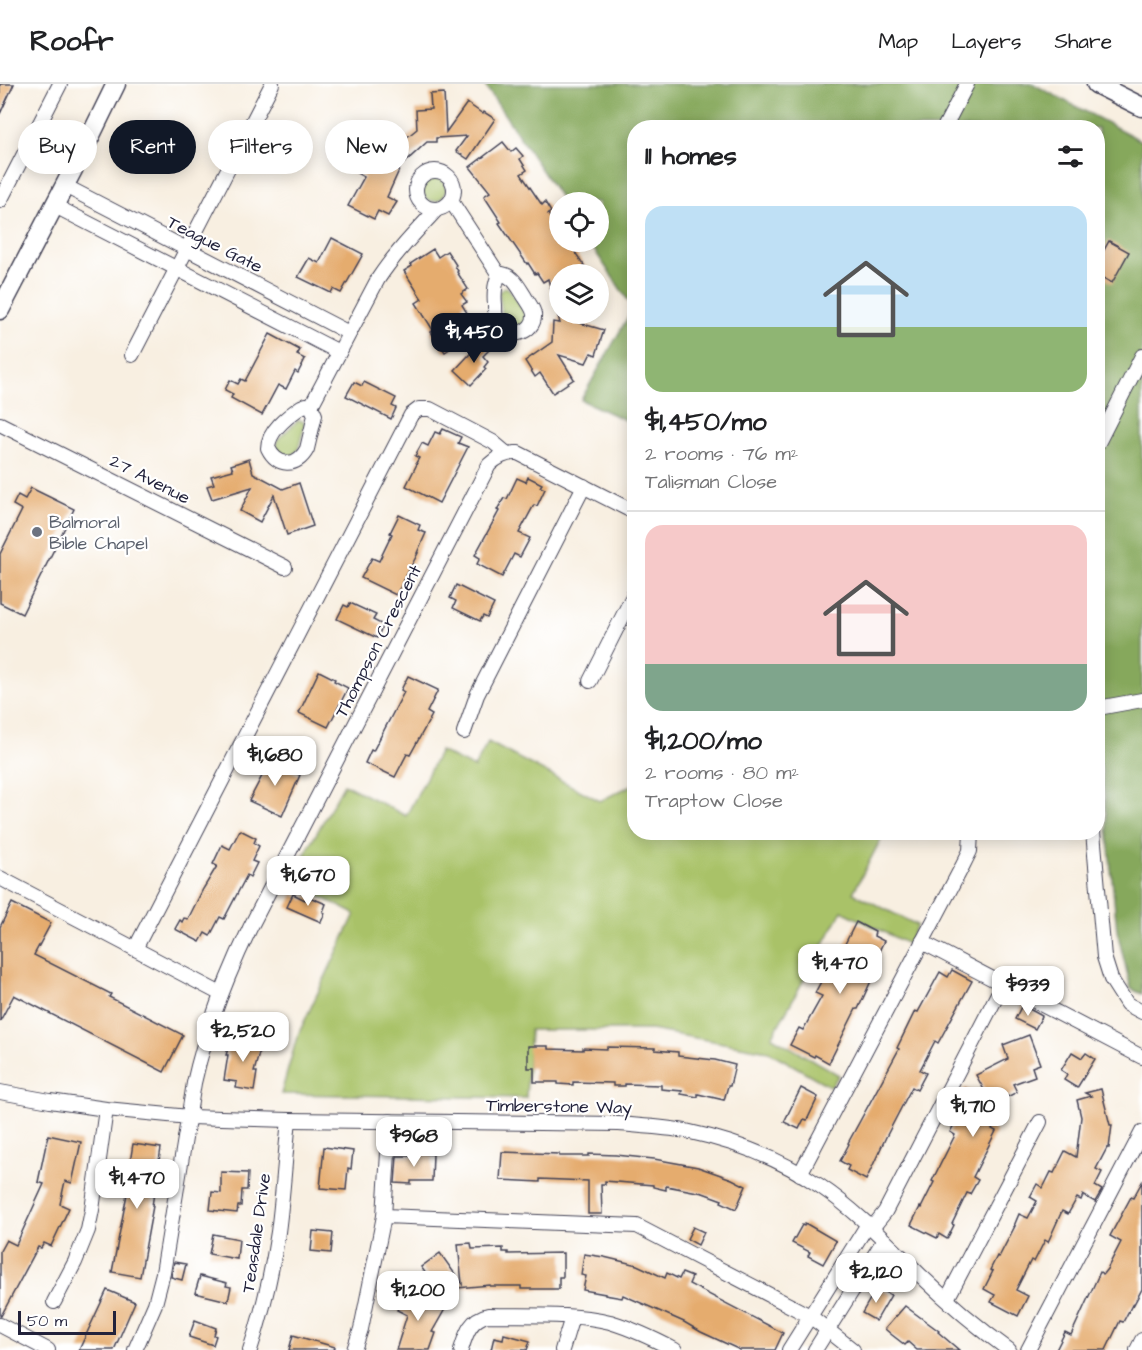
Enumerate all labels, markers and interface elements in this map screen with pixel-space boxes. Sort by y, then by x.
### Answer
text: Roofr [30,22,114,61]
text: Map [878,27,918,56]
text: Layers [951,27,1021,56]
text: Share [1054,27,1112,56]
chip: Buy [18,120,97,174]
chip: Rent [109,120,196,174]
chip: Filters [208,120,313,174]
chip: New [325,120,409,174]
text: 11 homes [645,138,737,174]
icon: filters [1054,140,1087,173]
map controls [549,192,609,324]
button: locate [549,192,609,252]
street label: Teague Gate [162,210,267,280]
icon: home [812,245,920,353]
button: layers [549,264,609,324]
pin: $1,450 [425,313,523,364]
text: $1,450 [445,318,503,346]
text: $1,450/mo [645,404,767,440]
text: 2 rooms · 76 m² [645,440,798,468]
street label: 27 Avenue [105,449,194,510]
text: Talisman Close [645,468,777,496]
place label: Balmoral Bible Chapel [49,510,148,556]
marker: Balmoral Bible Chapel [30,525,44,539]
street label: Thompson Crescent [329,560,428,722]
icon: home [812,564,920,672]
text: $1,200/mo [645,723,762,759]
pin: $1,680 [226,736,324,787]
text: $1,680 [247,741,303,769]
text: 2 rooms · 80 m² [645,759,799,787]
text: Traptow Close [645,787,783,815]
pin: $1,670 [259,856,357,907]
text: $1,670 [281,861,335,889]
pin: $1,470 [791,944,889,995]
text: $1,470 [812,949,868,977]
pin: $939 [992,966,1064,1017]
text: $939 [1006,971,1050,999]
pin: $2,520 [194,1012,292,1063]
text: $2,520 [211,1017,275,1045]
pin: $1,710 [924,1087,1022,1138]
text: $1,710 [951,1092,995,1120]
street label: Timberstone Way [486,1093,632,1121]
pin: $968 [378,1117,450,1168]
text: $968 [390,1122,438,1150]
pin: $1,470 [88,1159,186,1210]
text: $1,470 [109,1164,165,1192]
street label: Teasdale Drive [236,1171,277,1295]
pin: $2,120 [827,1253,925,1304]
text: $2,120 [850,1258,902,1286]
pin: $1,200 [369,1271,467,1322]
text: $1,200 [391,1276,445,1304]
scale bar [18,1308,116,1336]
text: 50 m [27,1310,67,1332]

